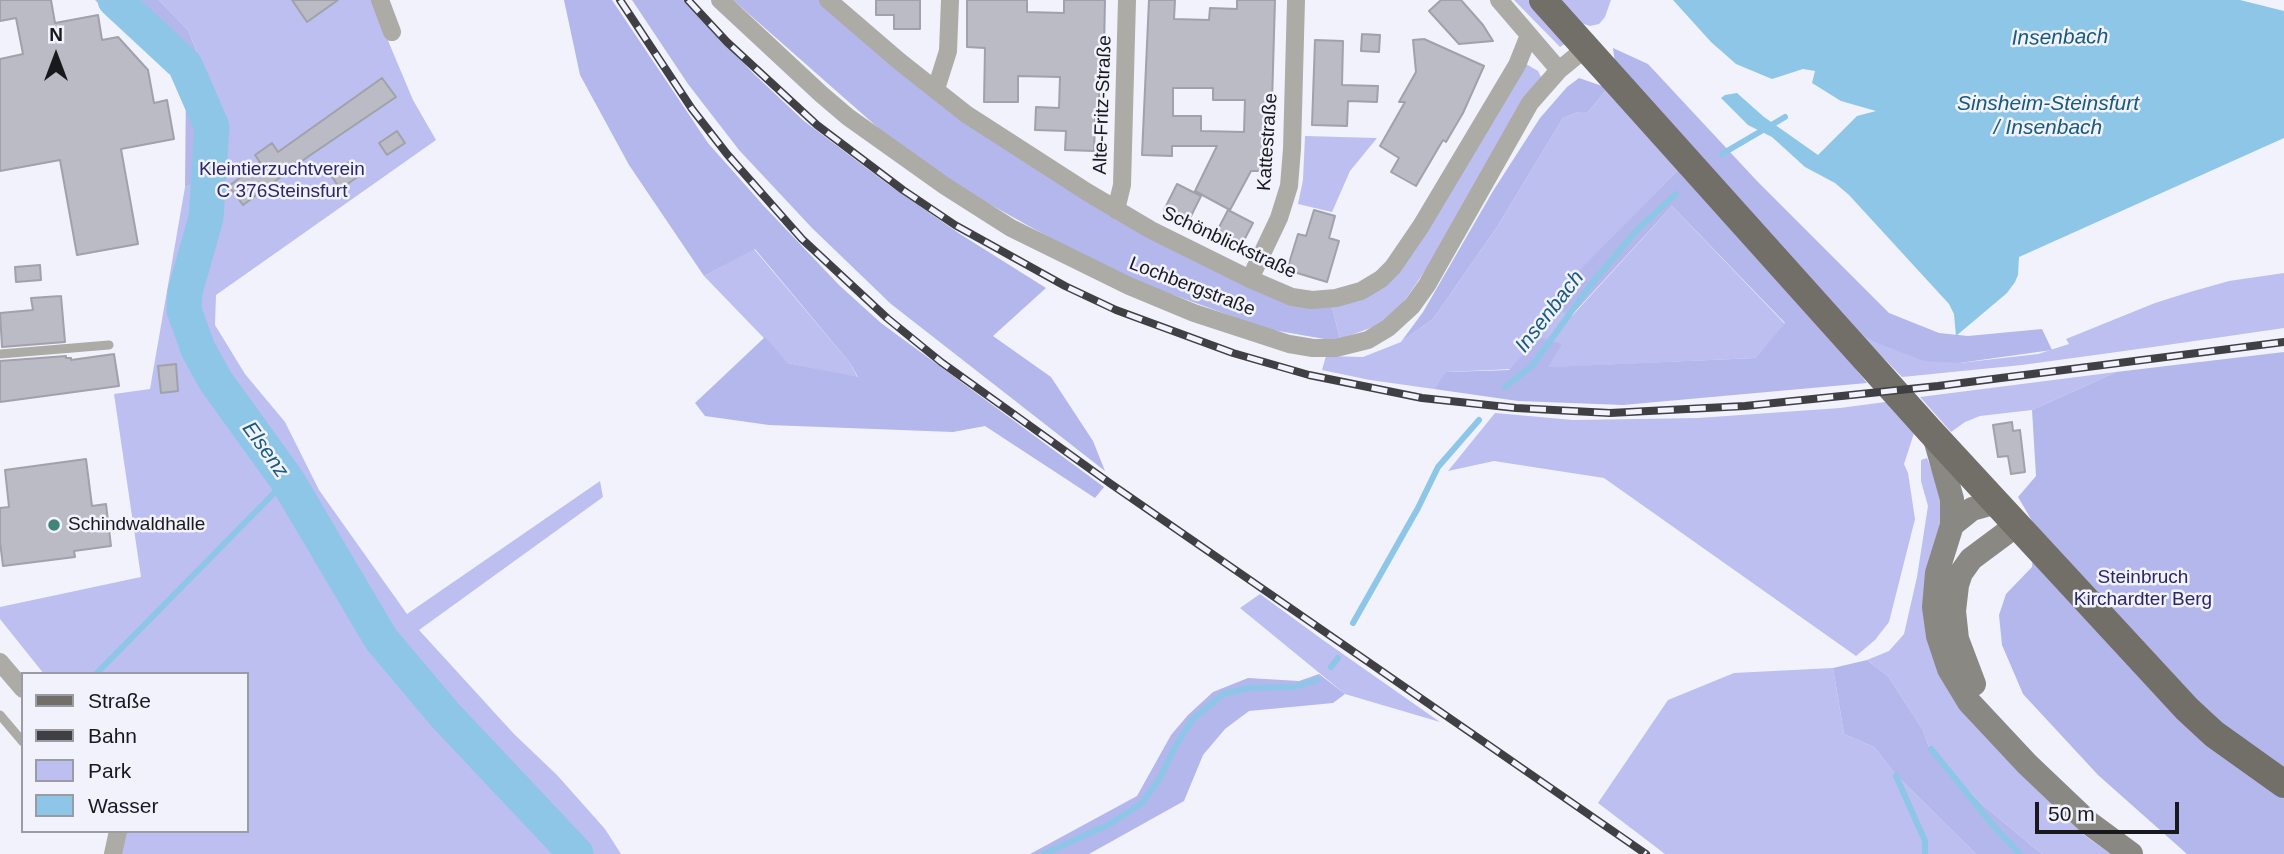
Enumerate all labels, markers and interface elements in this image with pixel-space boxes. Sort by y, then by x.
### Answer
north arrow [21,21,91,91]
text: N [49,24,63,45]
water label: Insenbach [2011,25,2109,51]
street label: Alte-Fritz-Straße [1089,35,1117,175]
water label: Sinsheim-Steinsfurt / Insenbach [1957,91,2139,141]
street label: Kattestraße [1253,92,1283,192]
park label: Kleintierzuchtverein C 376Steinsfurt [199,159,365,203]
street label: Schönblickstraße [1158,202,1300,284]
street label: Lochbergstraße [1126,253,1258,321]
water label: Insenbach [1510,266,1590,358]
water label: Elsenz [236,417,294,483]
place label: Schindwaldhalle [68,514,205,536]
marker: Schindwaldhalle [46,517,62,533]
park label: Steinbruch Kirchardter Berg [2074,567,2212,611]
legend [21,672,248,833]
text: Straße [88,689,151,712]
text: Bahn [88,724,137,747]
text: Park [88,759,131,782]
scale bar [2039,788,2182,832]
text: Wasser [88,794,158,817]
text: 50 m [2048,802,2095,825]

